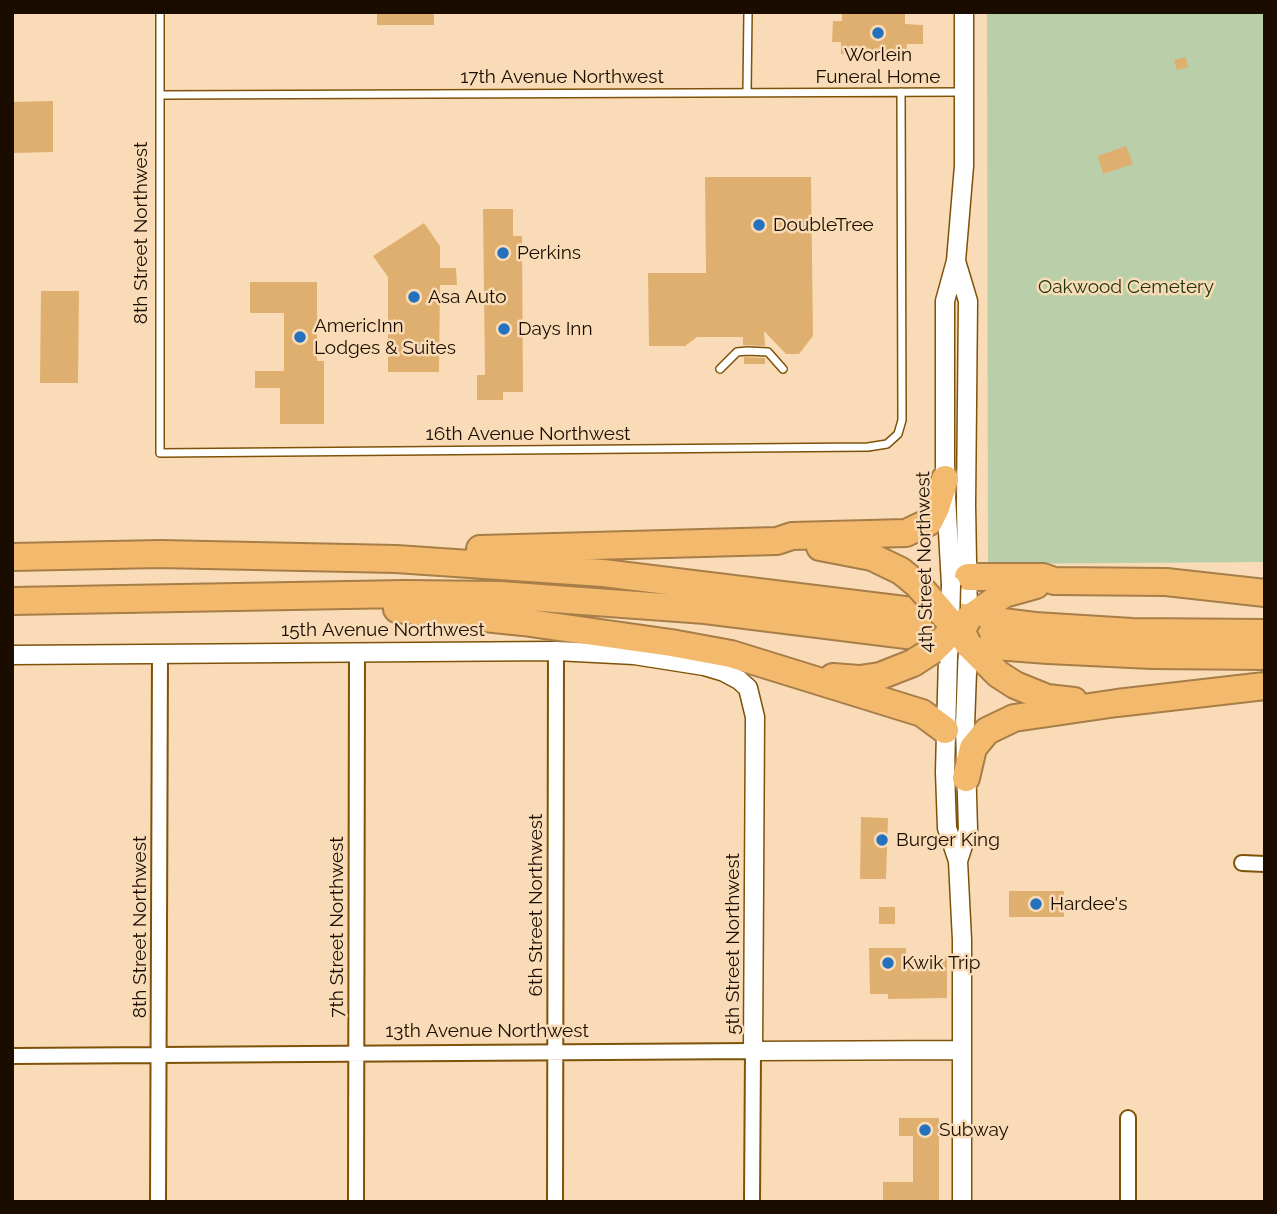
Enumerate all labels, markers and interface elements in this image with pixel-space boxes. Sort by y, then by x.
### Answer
marker: Worlein Funeral Home [870,25,886,41]
place label: Worlein Funeral Home [816,44,940,88]
street label: 17th Avenue Northwest [460,66,664,88]
street label: 8th Street Northwest [130,142,152,324]
place label: DoubleTree [773,214,874,236]
marker: DoubleTree [751,217,767,233]
place label: Perkins [517,242,581,264]
marker: Perkins [495,245,511,261]
park label: Oakwood Cemetery [1038,276,1214,298]
place label: Asa Auto [428,286,506,308]
marker: Asa Auto [406,289,422,305]
place label: AmericInn Lodges & Suites [314,315,456,359]
place label: Days Inn [518,318,593,340]
marker: Days Inn [496,321,512,337]
marker: AmericInn Lodges & Suites [292,329,308,345]
street label: 16th Avenue Northwest [426,423,630,445]
street label: 4th Street Northwest [912,471,938,653]
street label: 15th Avenue Northwest [281,619,485,641]
street label: 6th Street Northwest [525,814,547,996]
place label: Burger King [896,829,1000,851]
marker: Burger King [874,832,890,848]
street label: 8th Street Northwest [129,836,151,1018]
street label: 7th Street Northwest [326,836,348,1018]
street label: 5th Street Northwest [722,853,744,1035]
place label: Hardee's [1050,893,1127,915]
marker: Hardee's [1028,896,1044,912]
place label: Kwik Trip [902,952,980,974]
marker: Kwik Trip [880,955,896,971]
street label: 13th Avenue Northwest [385,1020,589,1042]
place label: Subway [939,1119,1009,1141]
marker: Subway [917,1122,933,1138]

